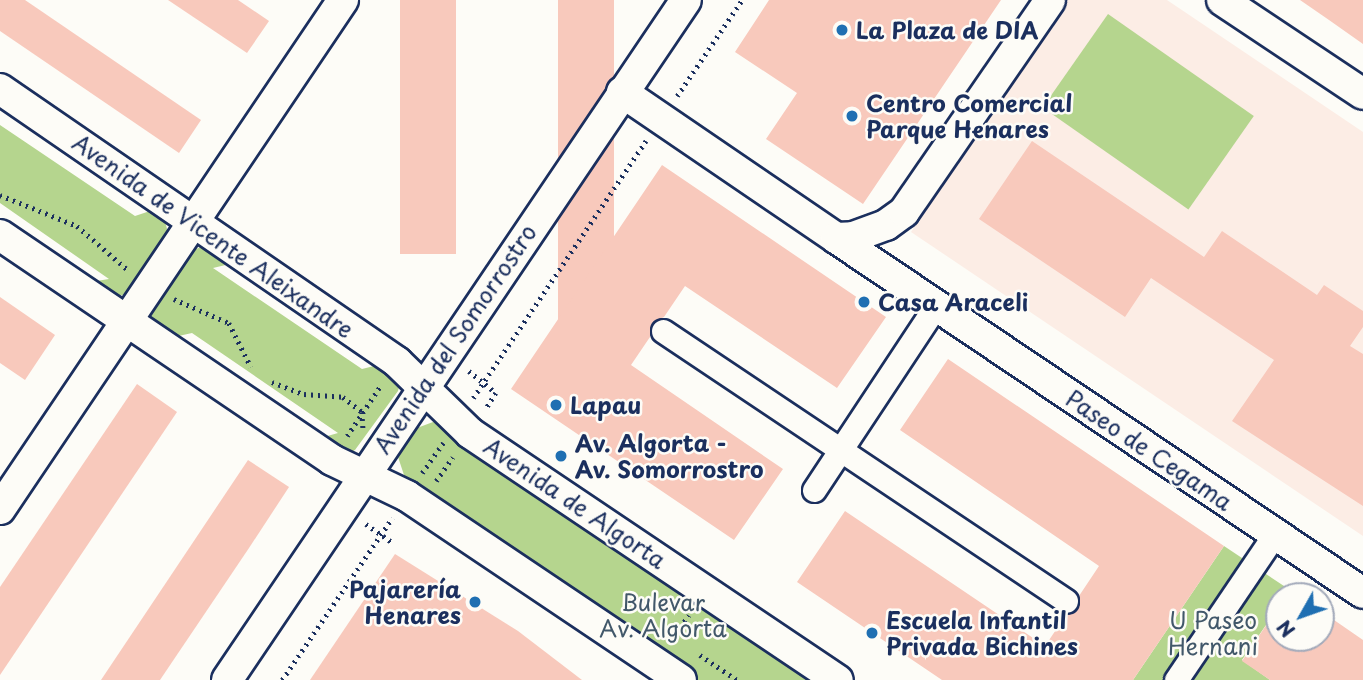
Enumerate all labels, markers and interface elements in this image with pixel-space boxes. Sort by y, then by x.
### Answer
place label: La Plaza de DIA [856,16,1042,44]
marker: La Plaza de DIA [834,22,850,38]
place label: Centro Comercial Parque Henares [866,89,1073,143]
marker: Centro Comercial Parque Henares [844,108,860,124]
street label: Avenida de Vicente Aleixandre [67,128,359,344]
street label: Avenida del Somorrostro [368,219,542,459]
place label: Casa Araceli [878,288,1028,316]
marker: Casa Araceli [856,294,872,310]
street label: Paseo de Cegama [1061,384,1237,516]
place label: Lapau [570,391,641,419]
marker: Lapau [548,397,564,413]
place label: Av. Algorta - Av. Somorrostro [575,429,764,483]
street label: Avenida de Algorta [479,432,671,574]
marker: Av. Algorta - Av. Somorrostro [553,448,569,464]
place label: Pajarería Henares [349,575,461,629]
north arrow [1265,582,1335,652]
park label: Bulevar Av. Algorta [600,588,726,642]
marker: Pajarería Henares [467,594,483,610]
place label: Escuela Infantil Privada Bichines [886,606,1078,660]
park label: U Paseo Hernani [1168,606,1258,660]
text: N [1270,614,1301,644]
marker: Escuela Infantil Privada Bichines [864,625,880,641]

